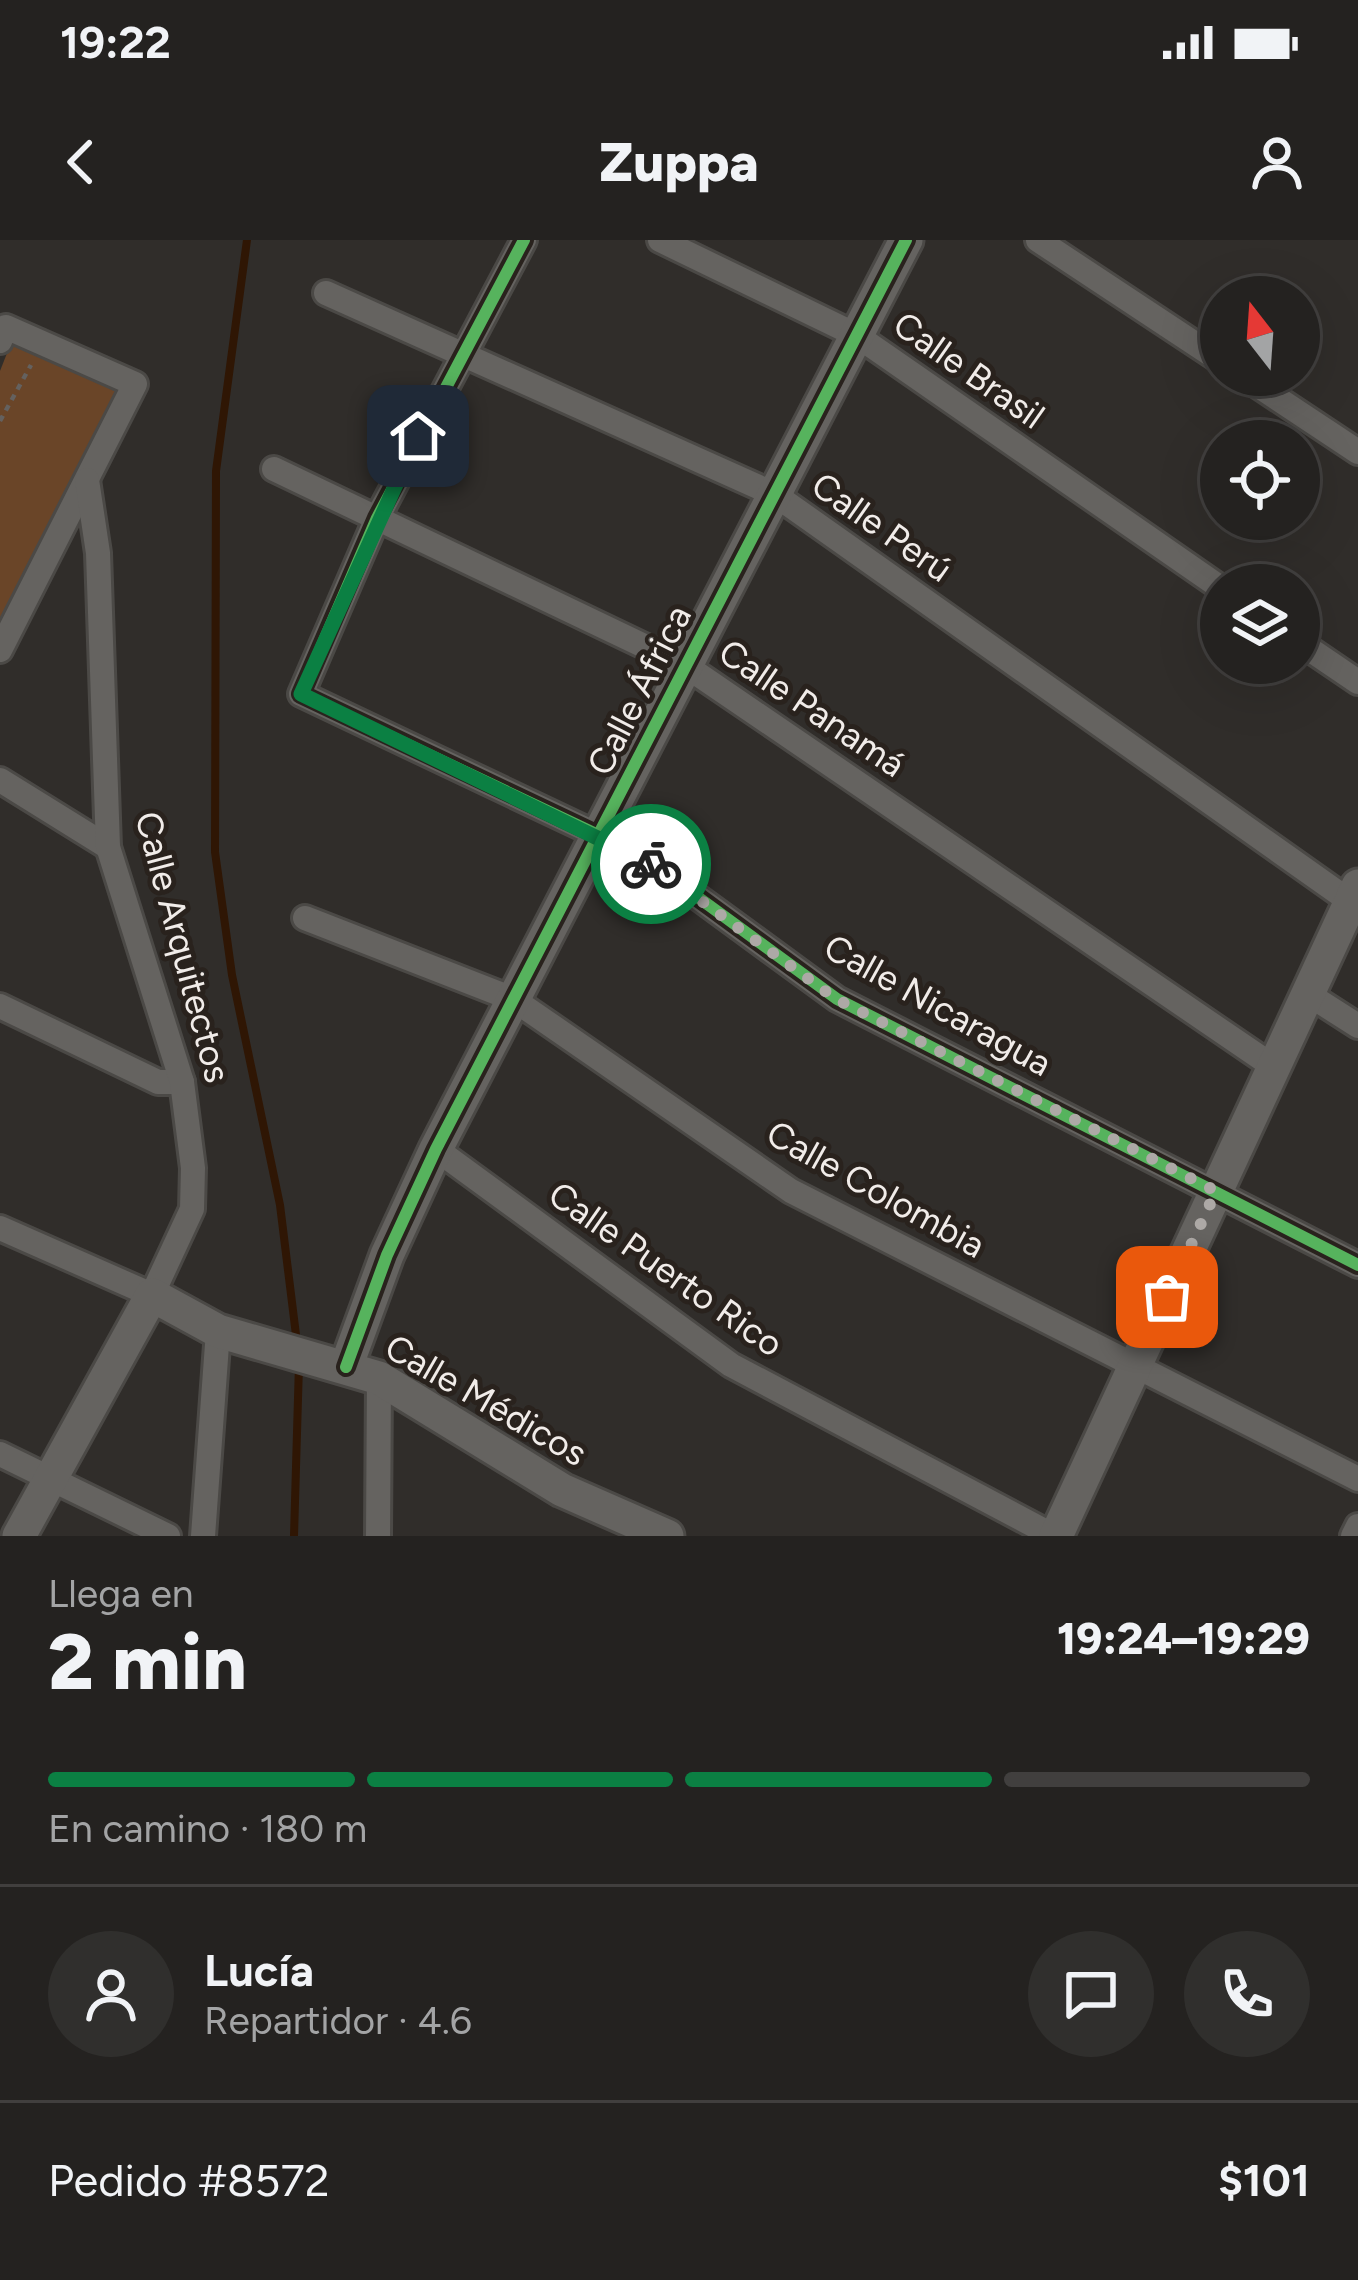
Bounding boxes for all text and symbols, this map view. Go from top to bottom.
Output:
text: 19:22 [60,15,171,69]
icon: back [48,129,114,195]
icon: person [1244,129,1310,195]
text: Zuppa [599,130,759,195]
north arrow [1200,276,1320,396]
map controls [1200,276,1320,684]
street label: Calle Brasil [885,302,1053,438]
pin [367,385,469,487]
icon: home [385,403,451,469]
button: locate [1200,420,1320,540]
street label: Calle Perú [804,463,960,591]
button: layers [1200,564,1320,684]
street label: Calle África [578,598,700,782]
street label: Calle Panamá [711,630,913,786]
courier [591,804,711,924]
street label: Calle Arquitectos [126,807,240,1087]
icon: bike [618,831,684,897]
street label: Calle Nicaragua [817,925,1059,1085]
street label: Calle Colombia [759,1111,993,1267]
street label: Calle Puerto Rico [541,1172,791,1366]
pin [1116,1246,1218,1348]
icon: bag [1134,1264,1200,1330]
street label: Calle Médicos [378,1325,594,1475]
text: Llega en [48,1570,194,1617]
text: 19:24–19:29 [1057,1611,1310,1665]
text: 2 min [48,1615,247,1709]
text: En camino · 180 m [48,1805,367,1852]
button: person [48,1931,174,2057]
button: chat [1028,1931,1154,2057]
button: phone [1184,1931,1310,2057]
text: Lucía [204,1943,314,1997]
text: Repartidor · 4.6 [204,1997,472,2044]
text: Pedido #8572 [48,2153,330,2207]
text: $101 [1218,2153,1310,2207]

